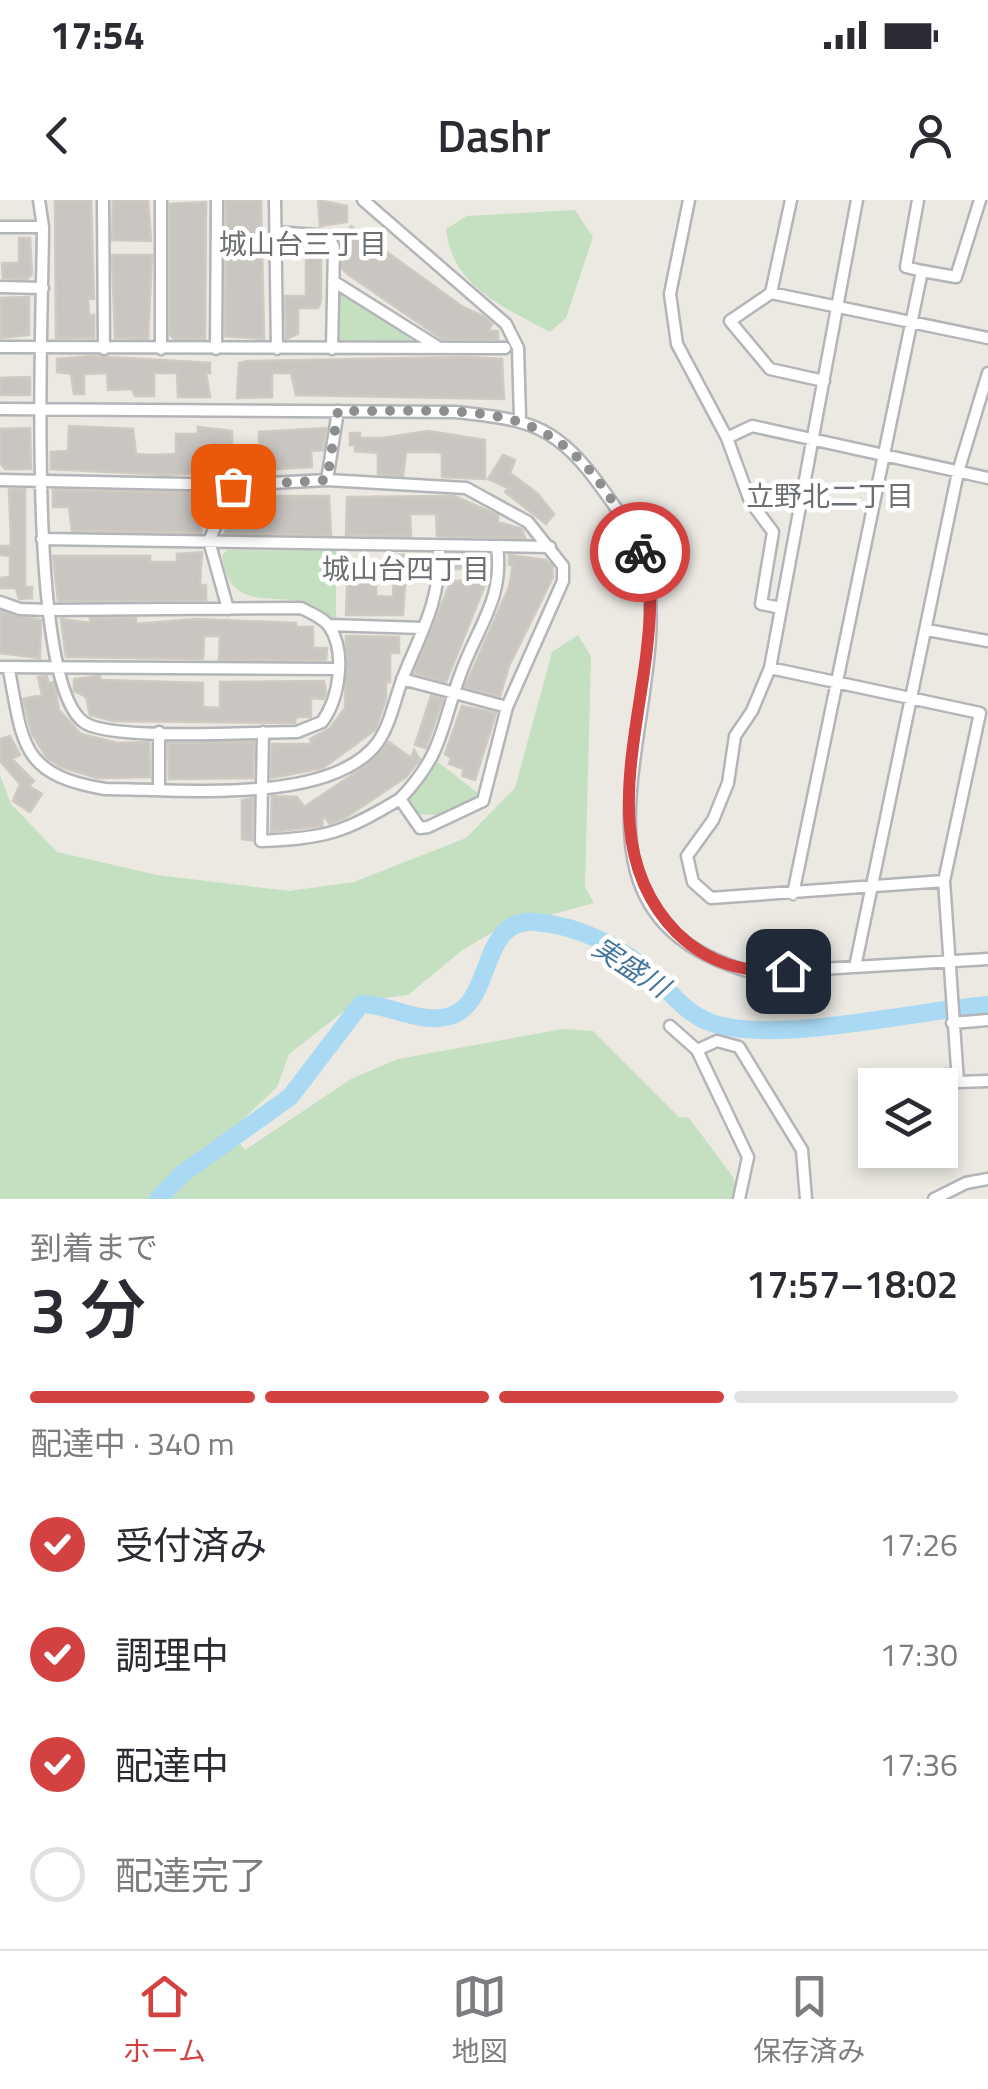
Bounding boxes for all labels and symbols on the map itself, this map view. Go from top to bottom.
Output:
district label: 城山台三丁目 [219,222,387,265]
pin [191,444,276,529]
district label: 立野北二丁目 [746,474,914,517]
courier [590,502,690,602]
district label: 城山台四丁目 [322,547,490,590]
water label: 実盛川 [584,926,681,1009]
pin [746,929,831,1014]

